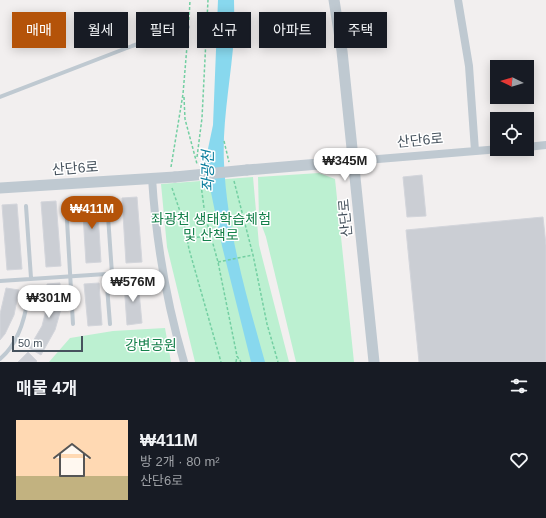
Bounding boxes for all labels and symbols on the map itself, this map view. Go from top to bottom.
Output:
north arrow [490,60,534,104]
street label: 산단6로 [396,130,444,150]
water label: 좌광천 [199,148,216,192]
pin: ₩345M [317,148,373,182]
street label: 산단6로 [51,158,99,178]
pin: ₩411M [64,196,120,230]
street label: 산단로 [335,198,355,238]
park label: 좌광천 생태학습체험 및 산책로 [151,211,271,243]
pin: ₩576M [105,269,161,303]
pin: ₩301M [21,285,77,319]
scale bar [12,334,83,353]
park label: 강변공원 [125,337,177,353]

